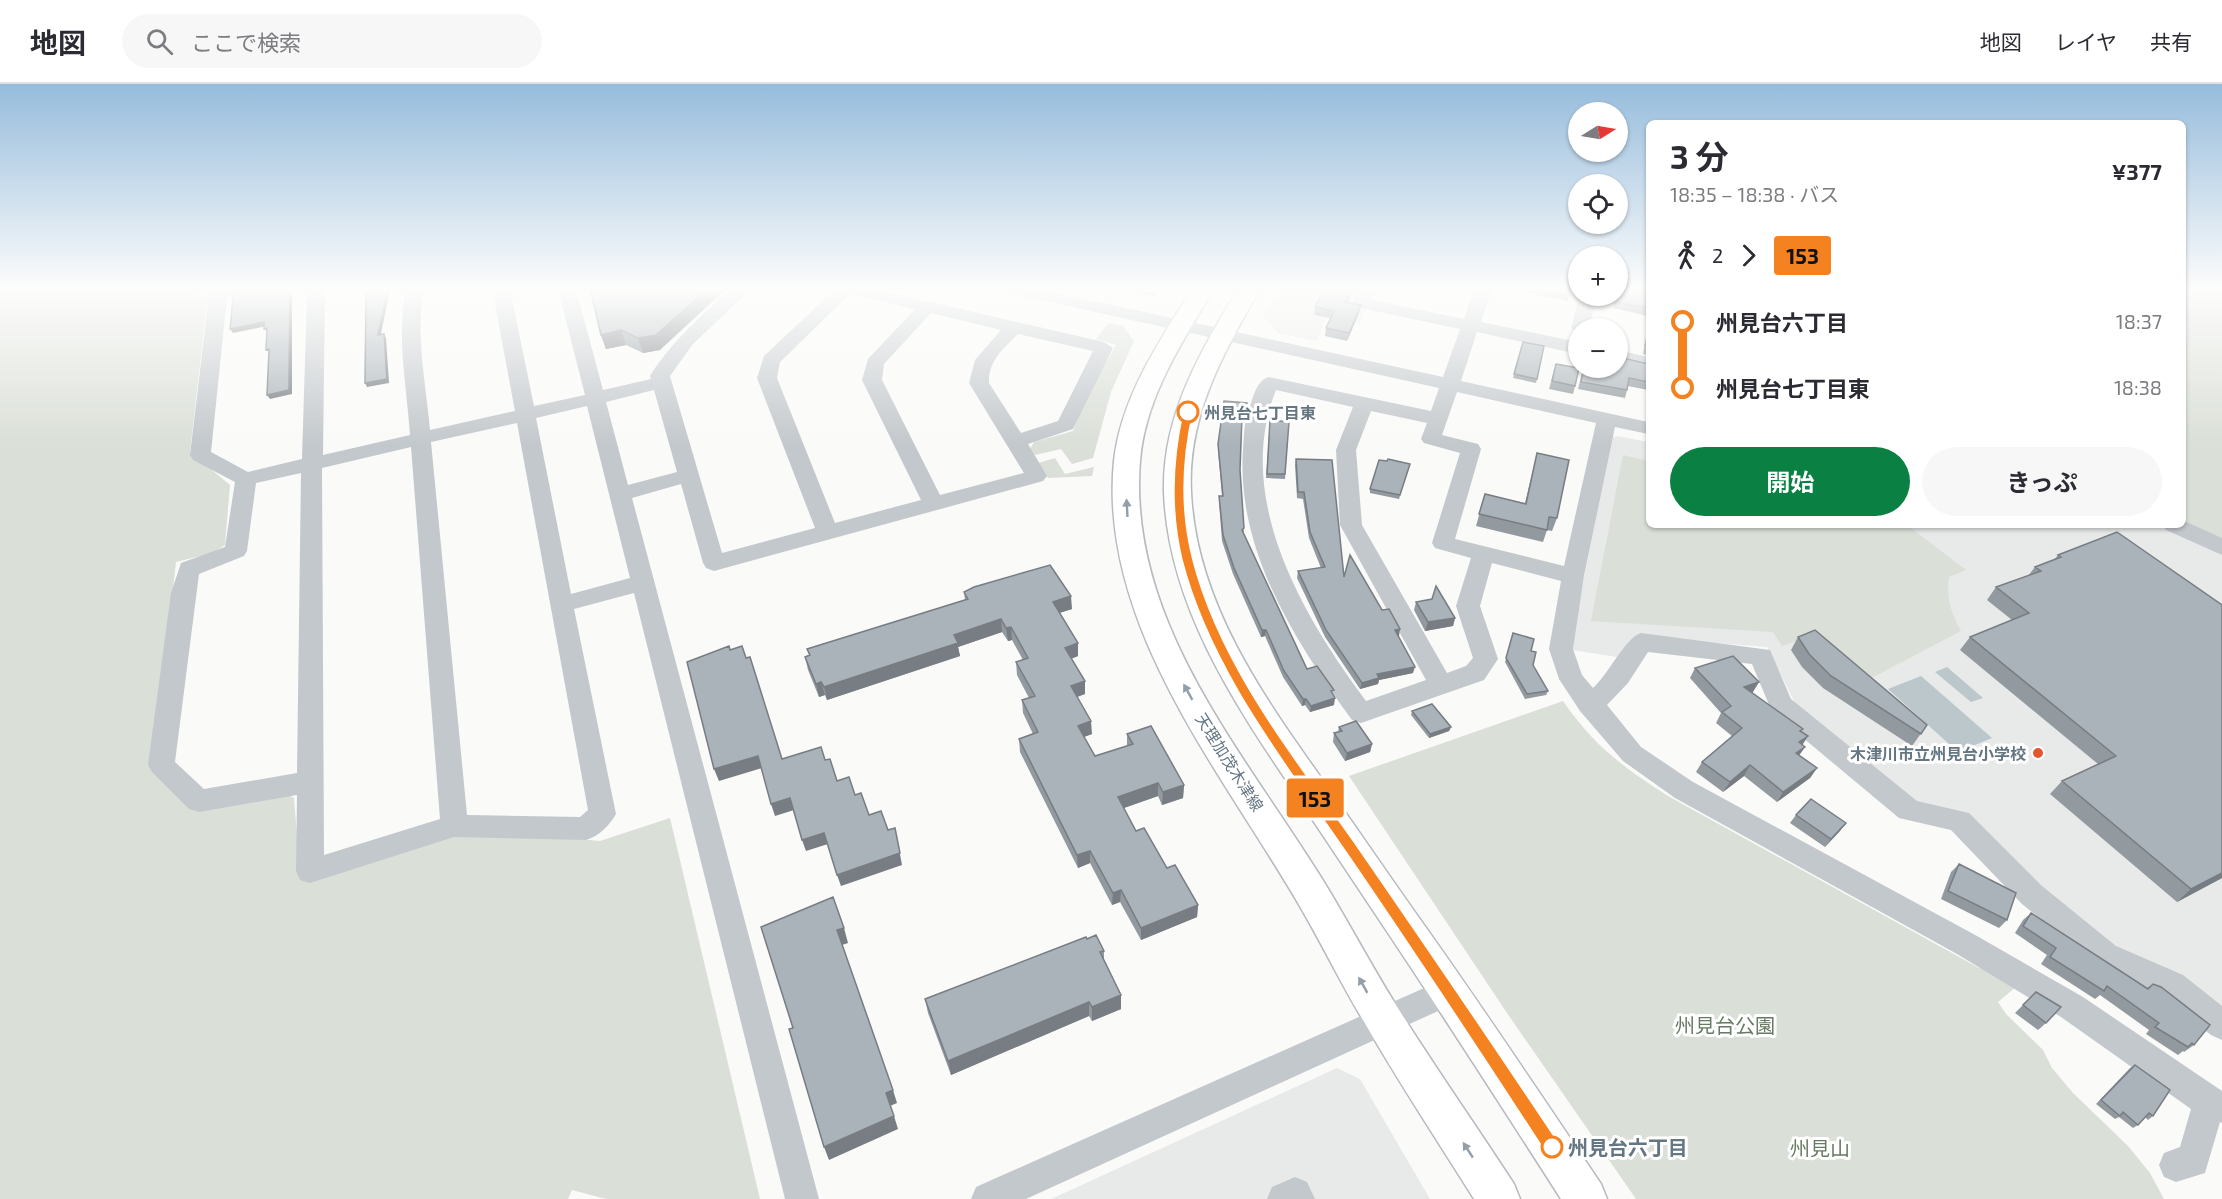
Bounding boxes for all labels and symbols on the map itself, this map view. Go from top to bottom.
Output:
north arrow [1568,102,1628,162]
marker: 州見台七丁目東 [1177,401,1199,423]
place label: 州見台七丁目東 [1204,403,1316,422]
one-way arrow [1123,499,1132,518]
one-way arrow [1182,684,1193,700]
street label: 天理加茂木津線 [1192,709,1268,815]
place label: 木津川市立州見台小学校 [1850,744,2026,763]
marker: 木津川市立州見台小学校 [2031,746,2045,760]
line badge: 153 [1280,778,1350,818]
one-way arrow [1358,977,1369,993]
park label: 州見台公園 [1675,1013,1775,1037]
place label: 州見台六丁目 [1568,1135,1688,1159]
marker: 州見台六丁目 [1541,1136,1563,1158]
park label: 州見山 [1790,1136,1850,1160]
one-way arrow [1462,1142,1473,1158]

